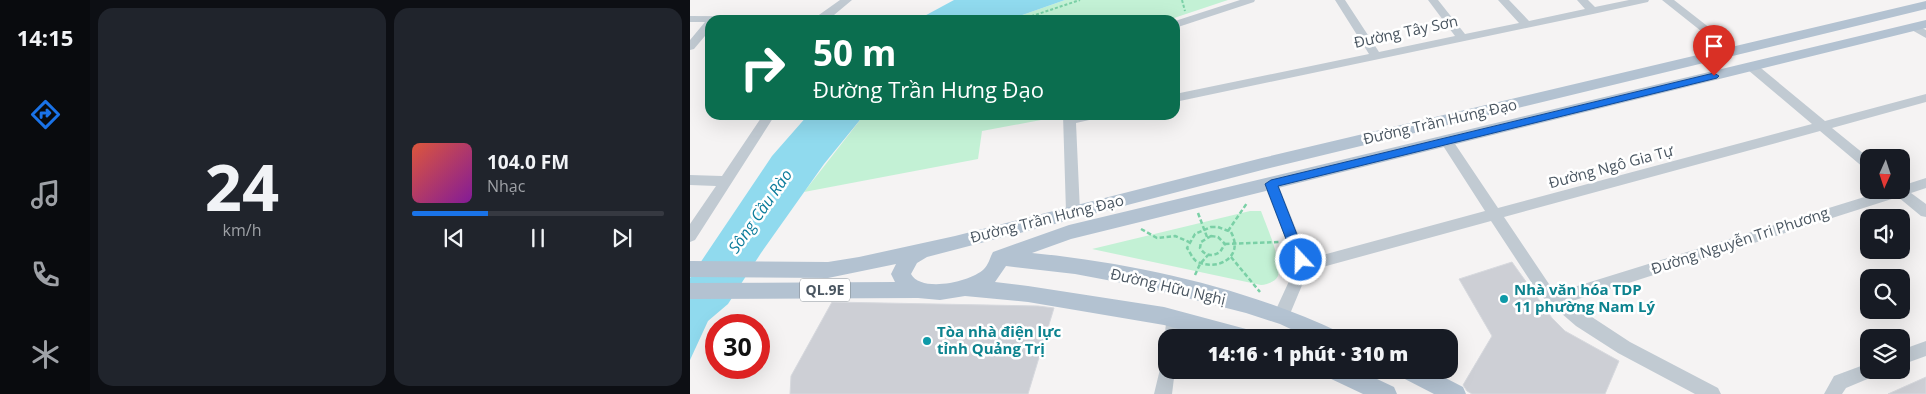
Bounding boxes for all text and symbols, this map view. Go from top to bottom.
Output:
street label: Đường Tây Sơn [1352,10,1460,52]
text: 14:15 [17,22,73,52]
pin [1693,25,1735,76]
text: 50 m [813,29,896,76]
icon: arrive [1700,32,1728,60]
icon: right [730,35,795,100]
text: Đường Trần Hưng Đạo [813,74,1044,104]
street label: Đường Trần Hưng Đạo [1361,94,1519,148]
icon: directions [28,97,63,132]
street label: Đường Ngô Gia Tự [1546,139,1677,192]
text: 24 [205,142,279,230]
text: 104.0 FM [487,149,569,175]
north arrow [1860,149,1910,199]
map controls [1860,149,1910,379]
water label: Sông Cầu Rào [723,165,797,257]
text: Nhạc [487,175,525,197]
icon: music [28,177,63,212]
street label: Đường Trần Hưng Đạo [968,189,1126,247]
street label: Đường Nguyễn Tri Phương [1648,202,1831,278]
button: sound [1860,209,1910,259]
text: km/h [223,219,261,241]
icon: previous [440,224,468,252]
icon: pause [524,224,552,252]
icon: next [608,224,636,252]
position arrow [1274,233,1326,285]
icon: phone [28,257,63,292]
street label: Đường Hữu Nghị [1109,263,1228,309]
button: search [1860,269,1910,319]
road number: QL.9E [800,278,850,302]
place label: Nhà văn hóa TDP 11 phường Nam Lý [1514,279,1656,316]
marker: Nhà văn hóa TDP 11 phường Nam Lý [1498,293,1510,305]
speed limit sign: 30 [705,314,770,379]
place label: Tòa nhà điện lực tỉnh Quảng Trị [937,321,1062,358]
button: layers [1860,329,1910,379]
marker: Tòa nhà điện lực tỉnh Quảng Trị [921,335,933,347]
icon: climate [28,337,63,372]
text: 14:16 · 1 phút · 310 m [1208,341,1408,367]

